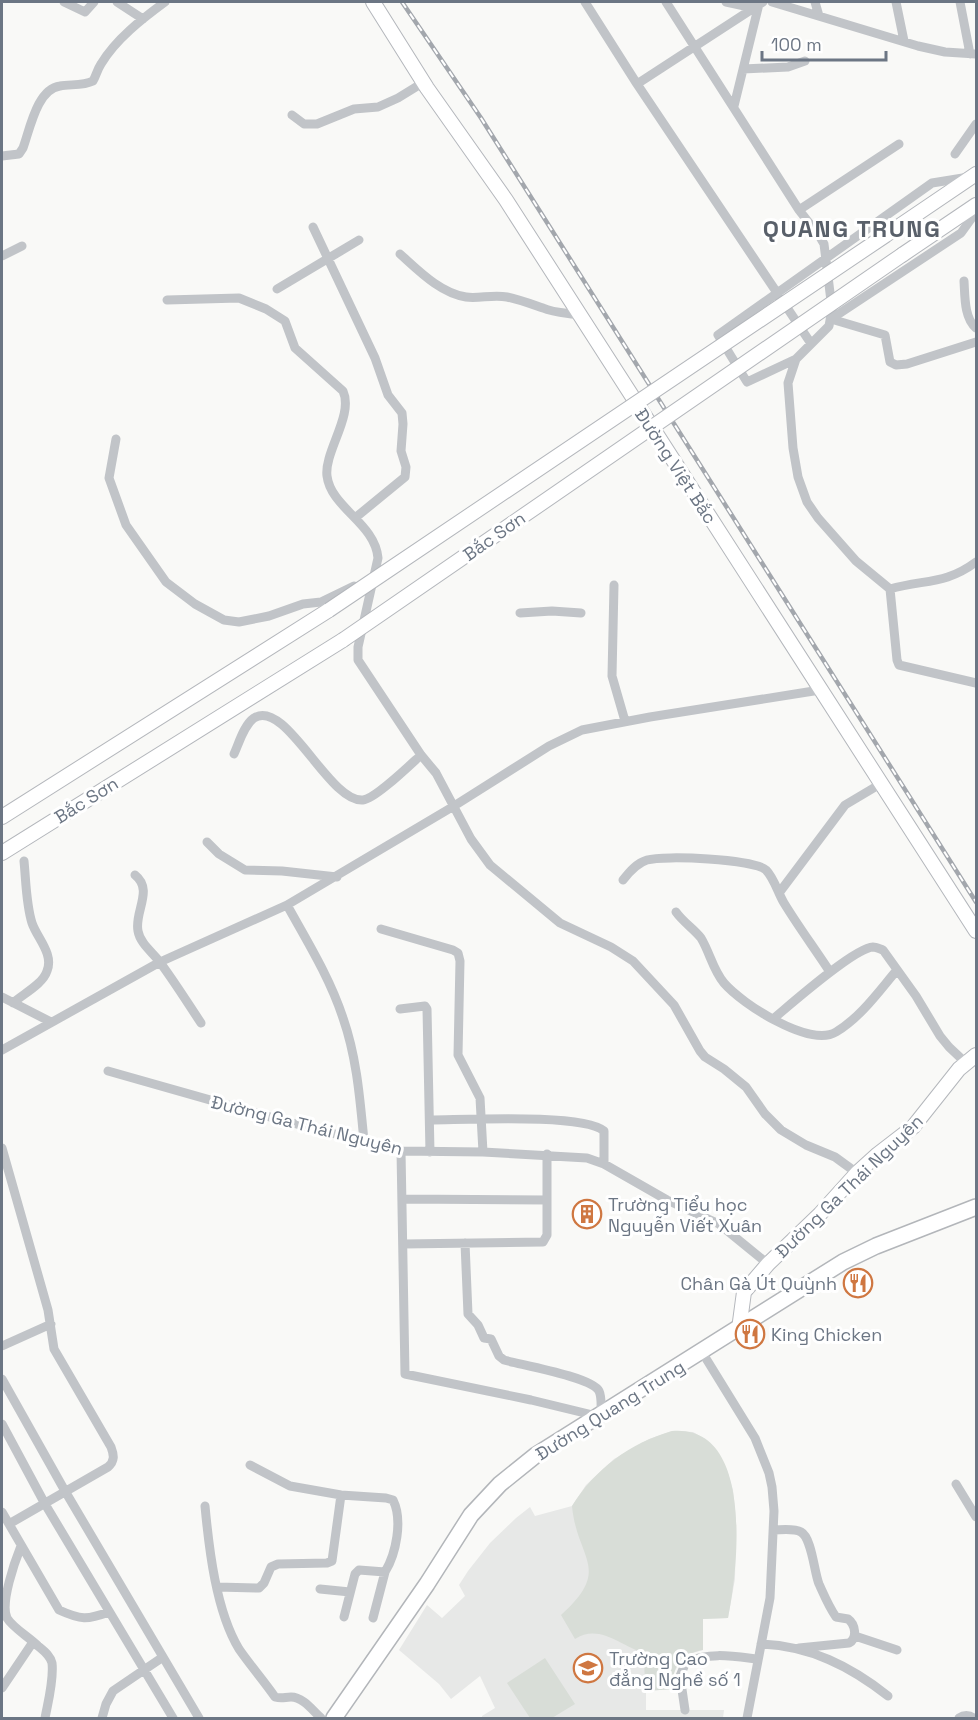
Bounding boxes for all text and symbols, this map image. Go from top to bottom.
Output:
scale bar [762,24,886,62]
text: 100 m [771,33,822,56]
district label: QUANG TRUNG [763,213,941,244]
street label: Đường Việt Bắc [630,404,722,528]
street label: Bắc Sơn [458,506,530,566]
street label: Bắc Sơn [50,771,122,829]
street label: Đường Ga Thái Nguyên [209,1090,405,1160]
street label: Đường Ga Thái Nguyên [770,1109,928,1263]
place label: Trường Tiểu học Nguyễn Viết Xuân [608,1193,762,1237]
building icon: Trường Tiểu học Nguyễn Viết Xuân [571,1198,603,1230]
restaurant icon: Chân Gà Út Quỳnh [842,1267,874,1299]
place label: Chân Gà Út Quỳnh [681,1272,837,1295]
restaurant icon: King Chicken [734,1318,766,1350]
place label: King Chicken [771,1323,882,1346]
street label: Đường Quang Trung [531,1355,689,1465]
place label: Trường Cao đẳng Nghề số 1 [609,1647,741,1691]
school or university icon: Trường Cao đẳng Nghề số 1 [572,1652,604,1684]

